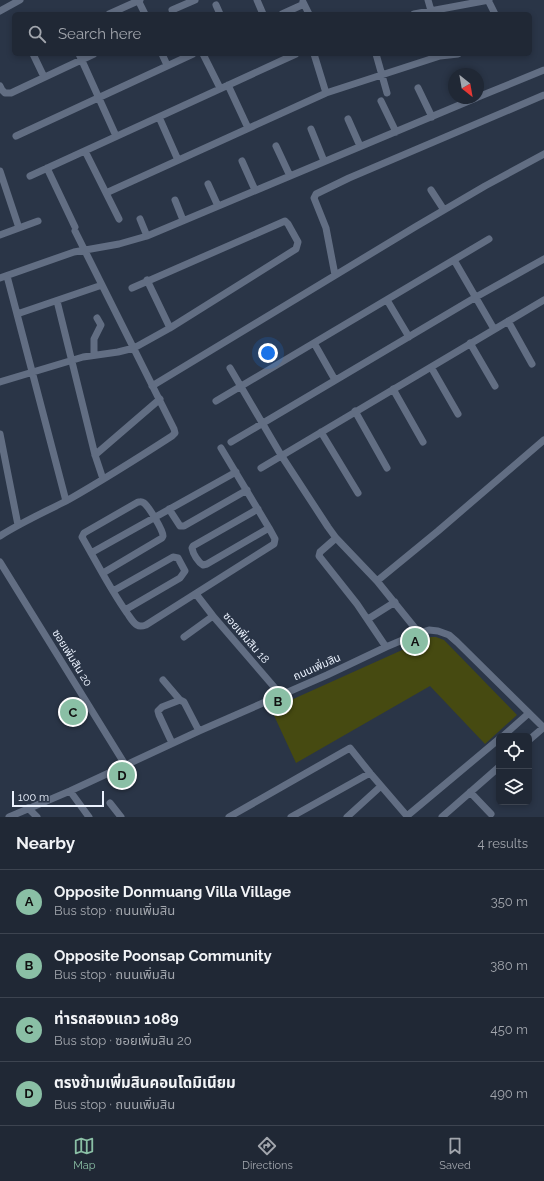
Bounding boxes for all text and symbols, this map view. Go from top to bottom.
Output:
search box [12,12,532,56]
icon: search [26,23,48,45]
text: Search here [58,25,141,43]
north arrow [448,68,484,104]
your location [258,343,278,363]
street label: ซอยเพิ่มสิน 18 [220,609,273,666]
street label: ซอยเพิ่มสิน 20 [49,626,96,689]
pin: A [402,626,428,656]
street label: ถนนเพิ่มสิน [291,650,343,683]
pin: B [265,686,291,716]
pin: C [60,697,86,727]
map controls [496,733,532,805]
button: locate [496,733,532,769]
pin: D [109,760,135,790]
button: layers [496,769,532,805]
scale bar [12,789,104,808]
text: 100 m [18,791,49,804]
text: Nearby [16,833,75,853]
text: 4 results [477,836,528,851]
text: Opposite Donmuang Villa Village [54,883,291,901]
text: A [25,894,33,909]
text: 350 m [491,894,528,909]
text: Bus stop · ถนนเพิ่มสิน [54,903,175,918]
text: Opposite Poonsap Community [54,947,272,965]
text: B [25,958,33,973]
text: 380 m [490,958,528,973]
text: Bus stop · ถนนเพิ่มสิน [54,967,175,982]
text: ท่ารถสองแถว 1089 [54,1010,179,1028]
text: C [25,1022,33,1037]
text: 450 m [491,1022,528,1037]
text: Bus stop · ซอยเพิ่มสิน 20 [54,1033,192,1048]
text: ตรงข้ามเพิ่มสินคอนโดมิเนียม [54,1074,236,1092]
text: D [24,1086,34,1101]
text: 490 m [490,1086,528,1101]
text: Bus stop · ถนนเพิ่มสิน [54,1097,175,1112]
tab: Map [73,1135,96,1172]
tab: Directions [242,1135,293,1172]
tab: Saved [439,1135,471,1172]

